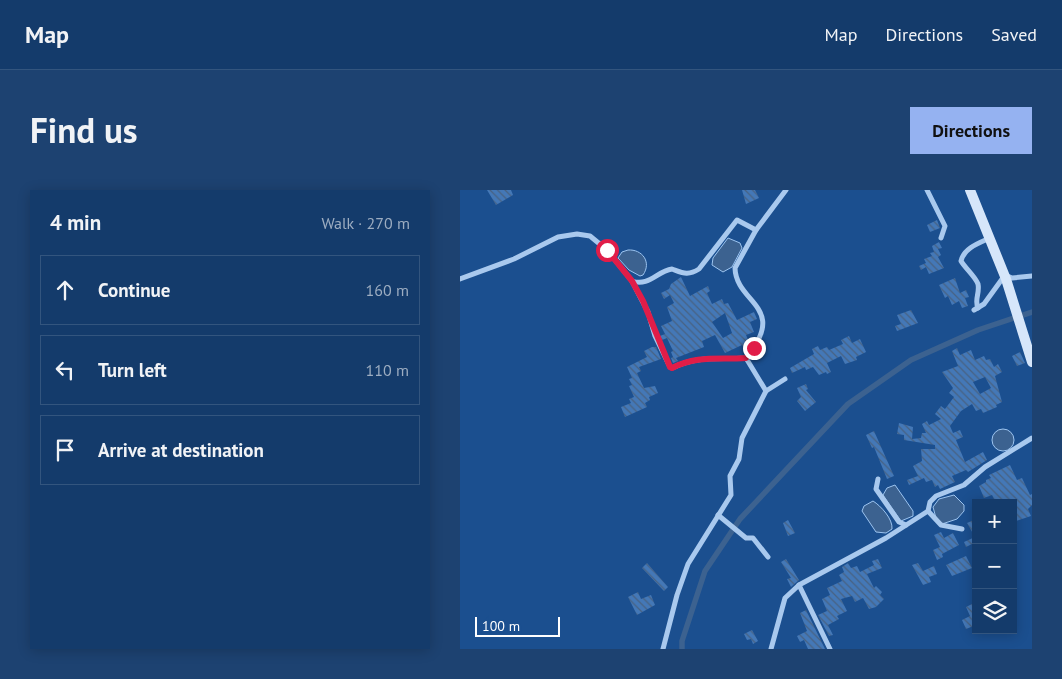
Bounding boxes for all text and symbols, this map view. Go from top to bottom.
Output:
text: Map [25,19,69,50]
text: Map [825,23,857,46]
text: Directions [885,23,963,46]
text: Saved [991,23,1037,46]
text: Find us [30,107,138,153]
button: Directions [910,107,1032,154]
text: 4 min [50,209,101,236]
text: Walk · 270 m [321,213,410,233]
route start [596,239,619,262]
icon: ahead [51,276,79,304]
text: Continue [98,278,170,302]
text: 160 m [366,280,409,300]
route end [743,337,766,360]
icon: left [51,356,79,384]
text: Turn left [98,358,167,382]
text: 110 m [366,360,409,380]
icon: arrive [51,436,79,464]
text: Arrive at destination [98,438,264,462]
map controls [972,499,1017,634]
button: + [972,499,1017,544]
button: − [972,544,1017,589]
button: layers [972,589,1017,634]
scale bar [475,614,560,637]
text: 100 m [482,617,520,635]

